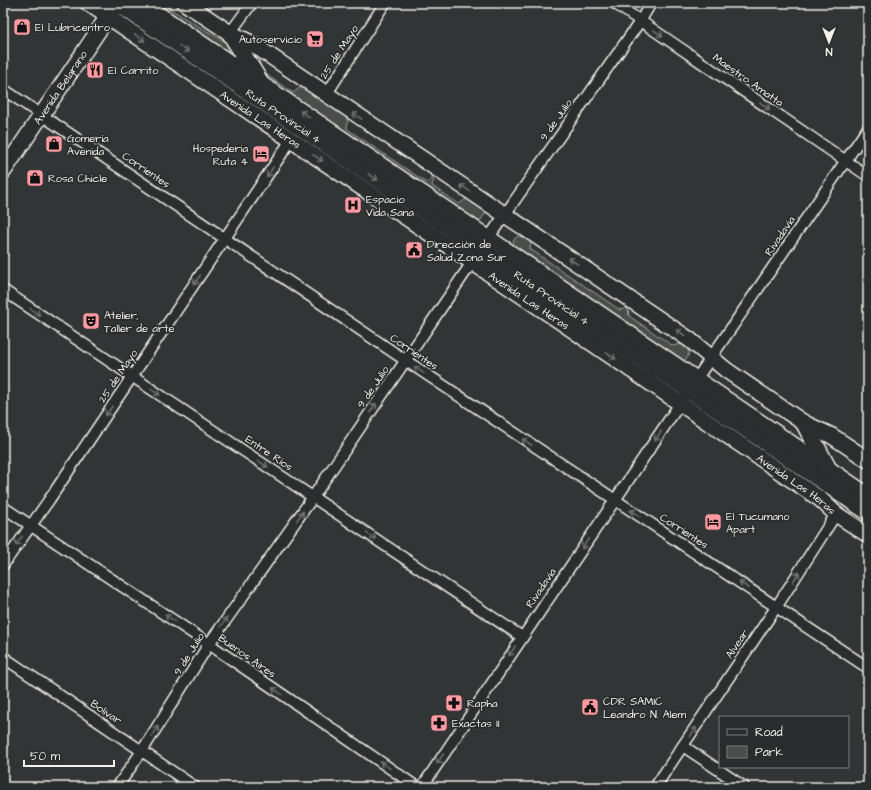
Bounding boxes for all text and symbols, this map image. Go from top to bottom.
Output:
shop icon: El Lubricentro [12,17,32,37]
place label: El Lubricentro [35,20,111,35]
street label: 25 de Mayo [316,21,363,82]
north arrow [809,22,849,62]
supermarket icon: Autoservicio [305,29,325,49]
one-way arrow [653,29,664,37]
place label: Autoservicio [239,32,303,47]
one-way arrow [135,34,146,43]
text: N [825,44,832,59]
one-way arrow [178,45,189,53]
street label: Avenida Belgrano [30,47,91,127]
street label: Maestro Amatta [710,50,787,110]
restaurant icon: El Carrito [85,60,105,80]
place label: El Carrito [108,63,159,78]
street label: Ruta Provincial 4 [243,85,324,147]
street label: Avenida Las Heras [217,87,304,152]
street label: 9 de Julio [536,96,576,144]
one-way arrow [760,102,771,110]
one-way arrow [300,110,311,118]
one-way arrow [352,112,363,120]
place label: Gomería Avenida [67,131,109,159]
shop icon: Gomería Avenida [44,134,64,154]
place label: Hospederia Ruta 4 [193,141,249,169]
hotel icon: Hospederia Ruta 4 [251,144,271,164]
street label: Corrientes [119,148,173,192]
one-way arrow [312,154,323,162]
one-way arrow [266,167,274,178]
shop icon: Rosa Chicle [25,168,45,188]
place label: Rosa Chicle [48,171,107,186]
one-way arrow [367,173,378,181]
one-way arrow [460,184,471,192]
place label: Espacio Vida Sana [366,192,414,220]
hospital icon: Espacio Vida Sana [343,195,363,215]
street label: Rivadavia [761,213,799,259]
place label: Dirección de Salud Zona Sur [427,237,506,265]
public building icon: Dirección de Salud Zona Sur [404,240,424,260]
one-way arrow [567,257,578,265]
street label: Ruta Provincial 4 [511,267,593,329]
street label: Avenida Las Heras [486,268,573,333]
one-way arrow [193,274,201,285]
one-way arrow [30,308,41,316]
place label: Atelier, Taller de arte [104,308,174,336]
theatre icon: Atelier, Taller de arte [81,311,101,331]
one-way arrow [675,329,686,337]
street label: Corrientes [387,330,441,374]
street label: 25 de Mayo [95,346,143,406]
one-way arrow [605,352,616,360]
street label: 9 de Julio [353,362,393,411]
one-way arrow [414,366,425,374]
one-way arrow [149,388,160,396]
one-way arrow [369,403,377,414]
one-way arrow [104,405,112,417]
one-way arrow [654,430,662,441]
street label: Entre Ríos [242,432,296,475]
one-way arrow [521,437,533,445]
street label: Avenida Las Heras [753,450,839,518]
one-way arrow [257,460,268,468]
one-way arrow [630,509,641,518]
place label: El Tucumano Apart [726,509,790,537]
street label: Corrientes [657,510,712,553]
one-way arrow [296,511,304,522]
hotel icon: El Tucumano Apart [703,512,723,532]
one-way arrow [365,532,376,540]
one-way arrow [15,536,23,547]
one-way arrow [581,538,589,549]
street label: Rivadavia [522,565,560,611]
one-way arrow [792,571,800,583]
one-way arrow [739,581,750,589]
one-way arrow [165,614,176,622]
one-way arrow [220,616,229,627]
street label: Alvear [722,626,752,662]
street label: 9 de Julio [170,629,208,678]
street label: Buenos Aires [215,631,279,682]
one-way arrow [508,645,516,657]
one-way arrow [272,687,283,695]
pharmacy icon: Rapha [444,693,464,713]
place label: CDR SAMIC Leandro N. Alem [603,694,687,722]
street label: Bolivar [87,696,125,728]
place label: Rapha [467,696,498,711]
public building icon: CDR SAMIC Leandro N. Alem [580,697,600,717]
pharmacy icon: Exactas II [429,713,449,733]
place label: Exactas II [452,716,500,731]
legend [719,716,849,768]
text: Road [755,724,783,741]
one-way arrow [151,725,159,737]
one-way arrow [689,726,697,737]
scale bar [24,742,114,768]
text: Park [755,744,783,761]
text: 50 m [30,748,61,765]
one-way arrow [436,754,444,765]
one-way arrow [379,761,390,769]

